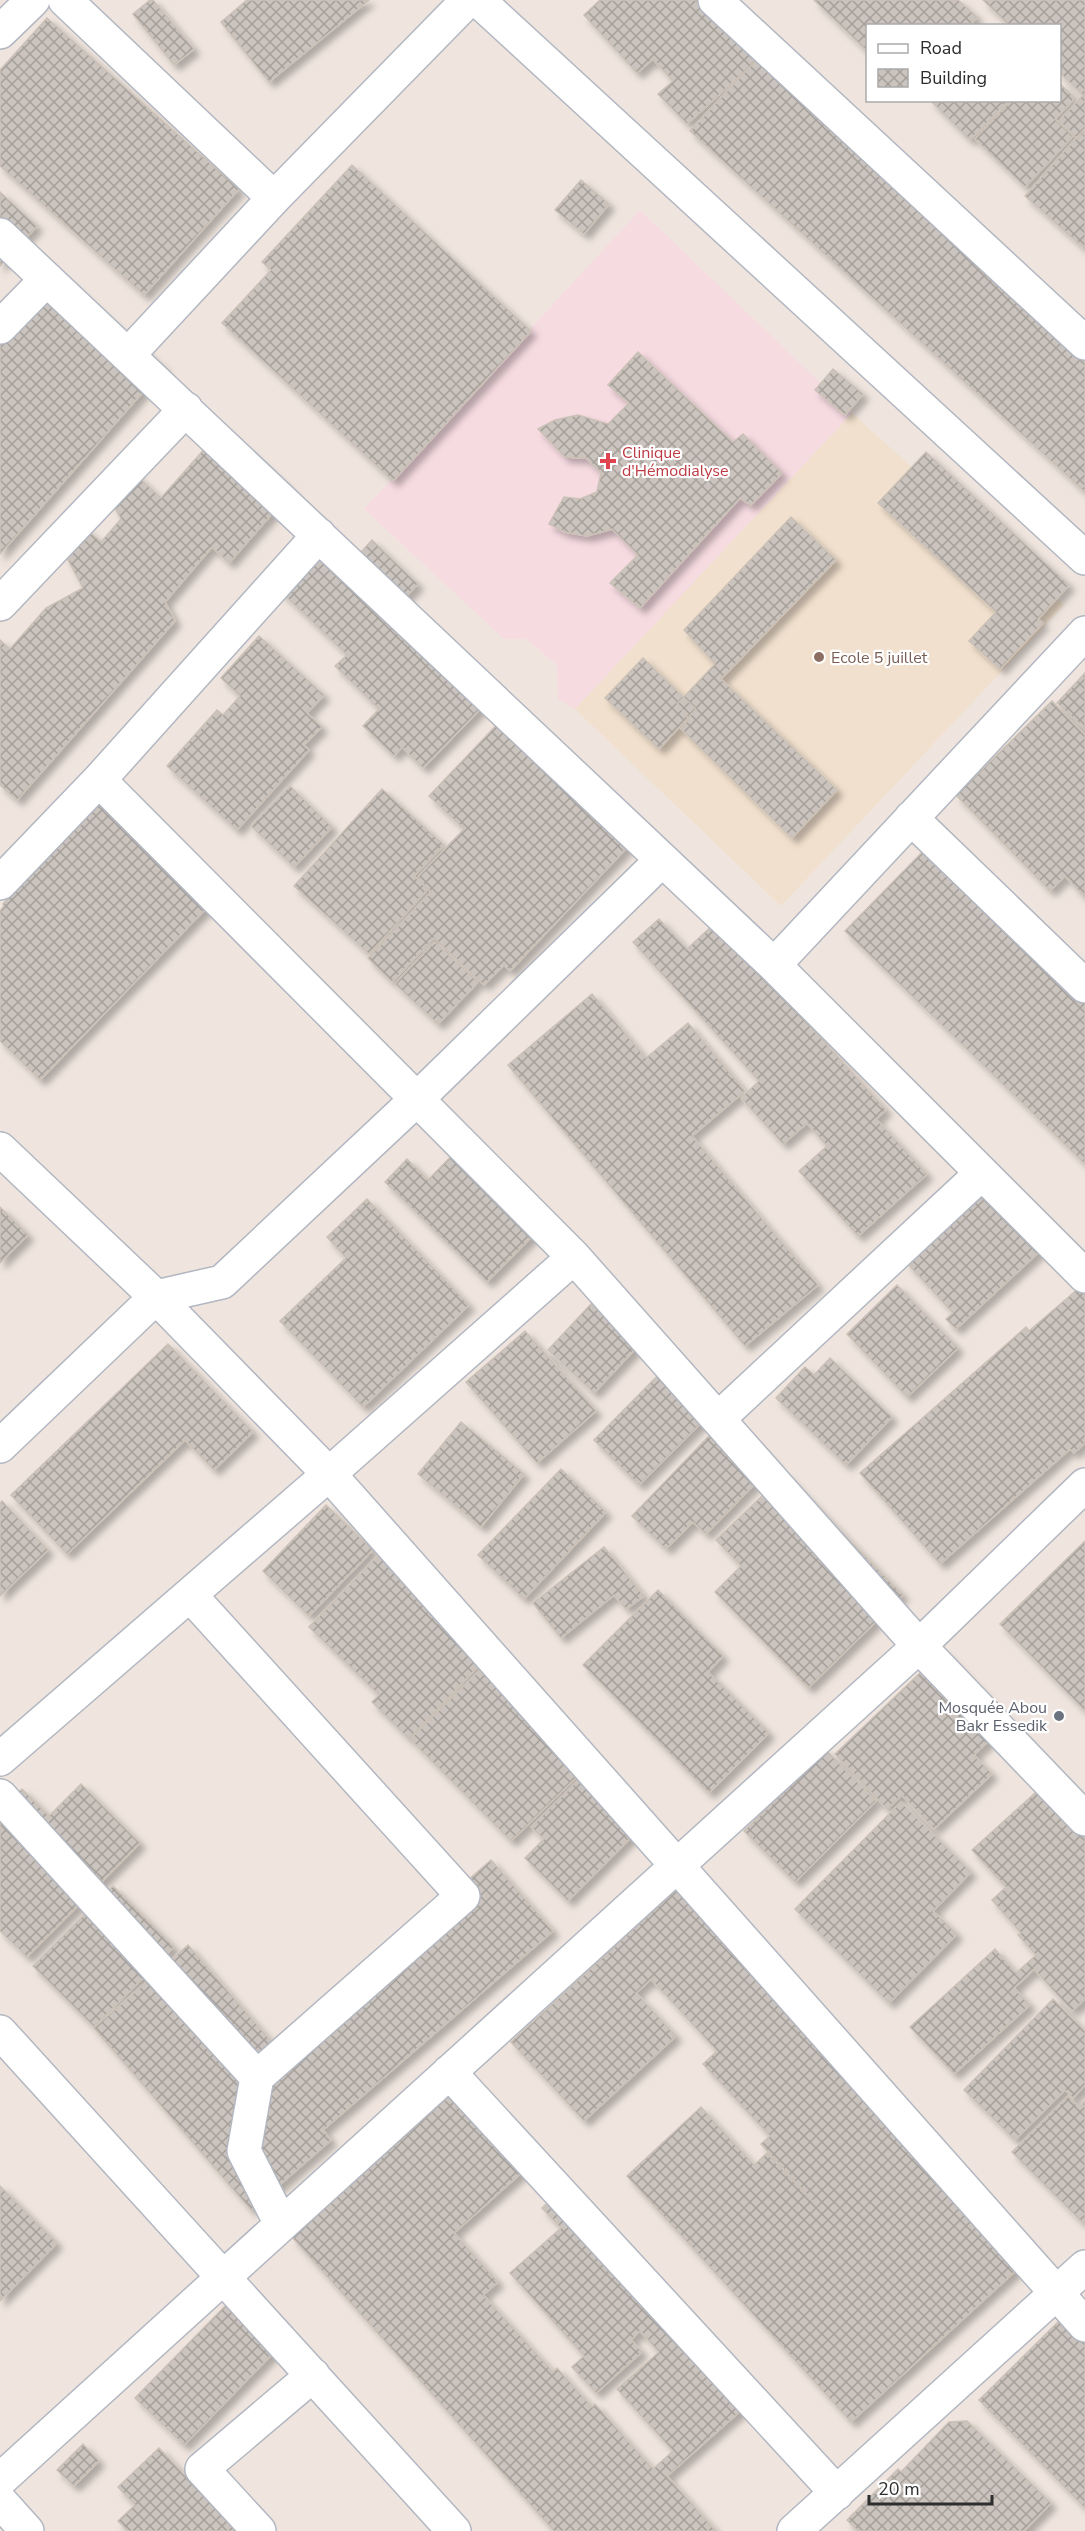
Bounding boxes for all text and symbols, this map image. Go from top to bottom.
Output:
legend [866,24,1061,102]
text: Road [920,36,962,60]
text: Building [920,66,987,90]
place label: Clinique d'Hémodialyse [622,442,729,482]
marker: Clinique d'Hémodialyse [599,452,617,470]
place label: Ecole 5 juillet [831,647,928,669]
marker: Ecole 5 juillet [812,650,826,664]
place label: Mosquée Abou Bakr Essedik [938,1697,1048,1737]
marker: Mosquée Abou Bakr Essedik [1052,1709,1066,1723]
scale bar [869,2468,992,2506]
text: 20 m [878,2477,920,2501]

